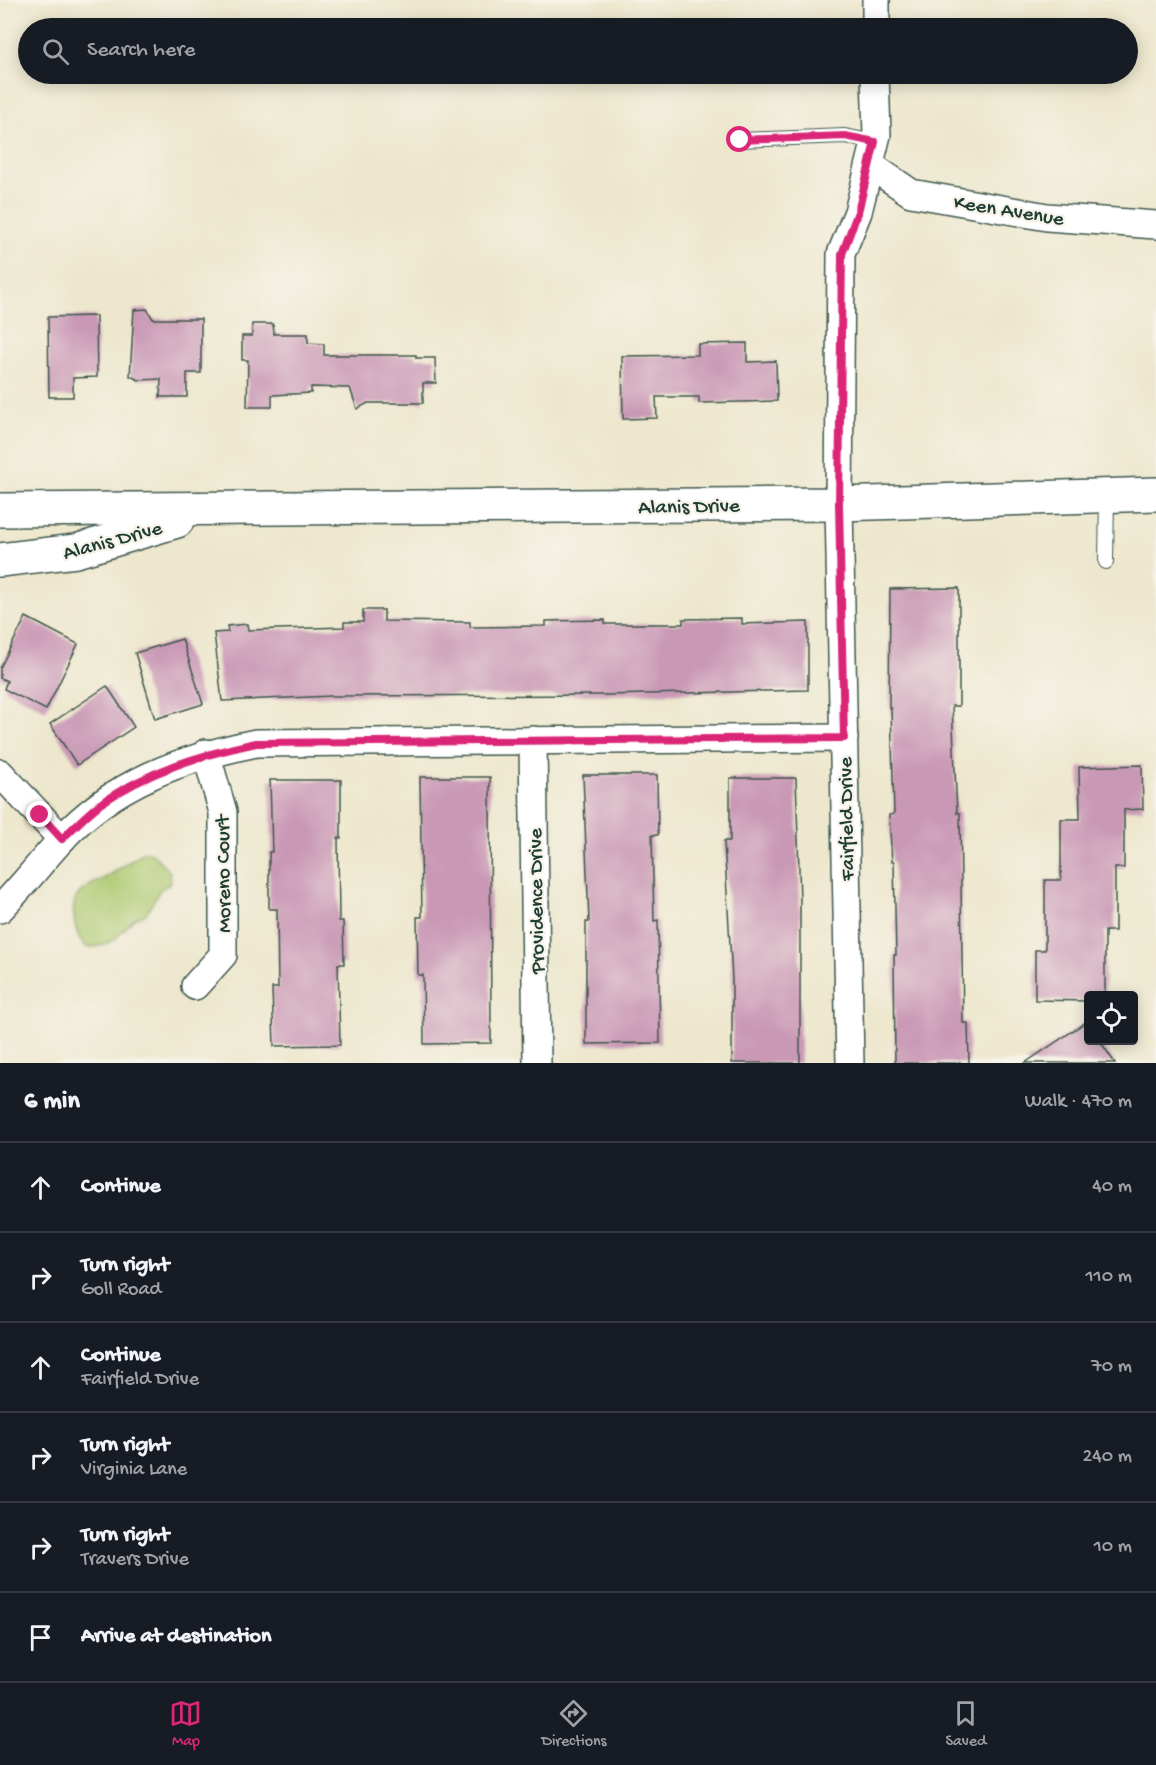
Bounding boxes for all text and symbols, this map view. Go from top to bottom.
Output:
search box [18,18,1138,84]
icon: search [39,35,72,68]
text: Search here [87,38,195,64]
route start [726,126,752,152]
street label: Keen Avenue [952,191,1067,234]
street label: Alanis Drive [638,495,741,522]
street label: Alanis Drive [61,517,166,568]
street label: Fairfield Drive [835,756,862,882]
route end [26,801,52,827]
street label: Moreno Court [212,812,239,933]
street label: Providence Drive [525,827,552,975]
map controls [1084,991,1138,1045]
button: locate [1084,991,1138,1045]
text: 6 min [24,1087,80,1118]
text: Walk · 470 m [1025,1091,1132,1114]
icon: ahead [24,1171,57,1204]
text: Continue [81,1174,161,1200]
text: 40 m [1092,1176,1132,1199]
text: Turn right [81,1253,169,1279]
icon: right [24,1261,57,1294]
text: 110 m [1086,1266,1132,1289]
text: Goll Road [81,1279,161,1302]
text: Continue [81,1343,161,1369]
icon: ahead [24,1351,57,1384]
text: 70 m [1091,1356,1132,1379]
text: Fairfield Drive [81,1369,199,1392]
text: Turn right [81,1433,169,1459]
icon: right [24,1441,57,1474]
text: 240 m [1082,1446,1132,1469]
text: Virginia Lane [81,1459,187,1482]
text: Turn right [81,1523,169,1549]
icon: right [24,1531,57,1564]
text: 10 m [1094,1536,1132,1559]
text: Travers Drive [81,1549,189,1572]
icon: arrive [24,1621,57,1654]
text: Arrive at destination [81,1624,271,1650]
tab: Map [169,1697,202,1752]
tab: Directions [541,1697,607,1752]
tab: Saved [945,1697,986,1752]

